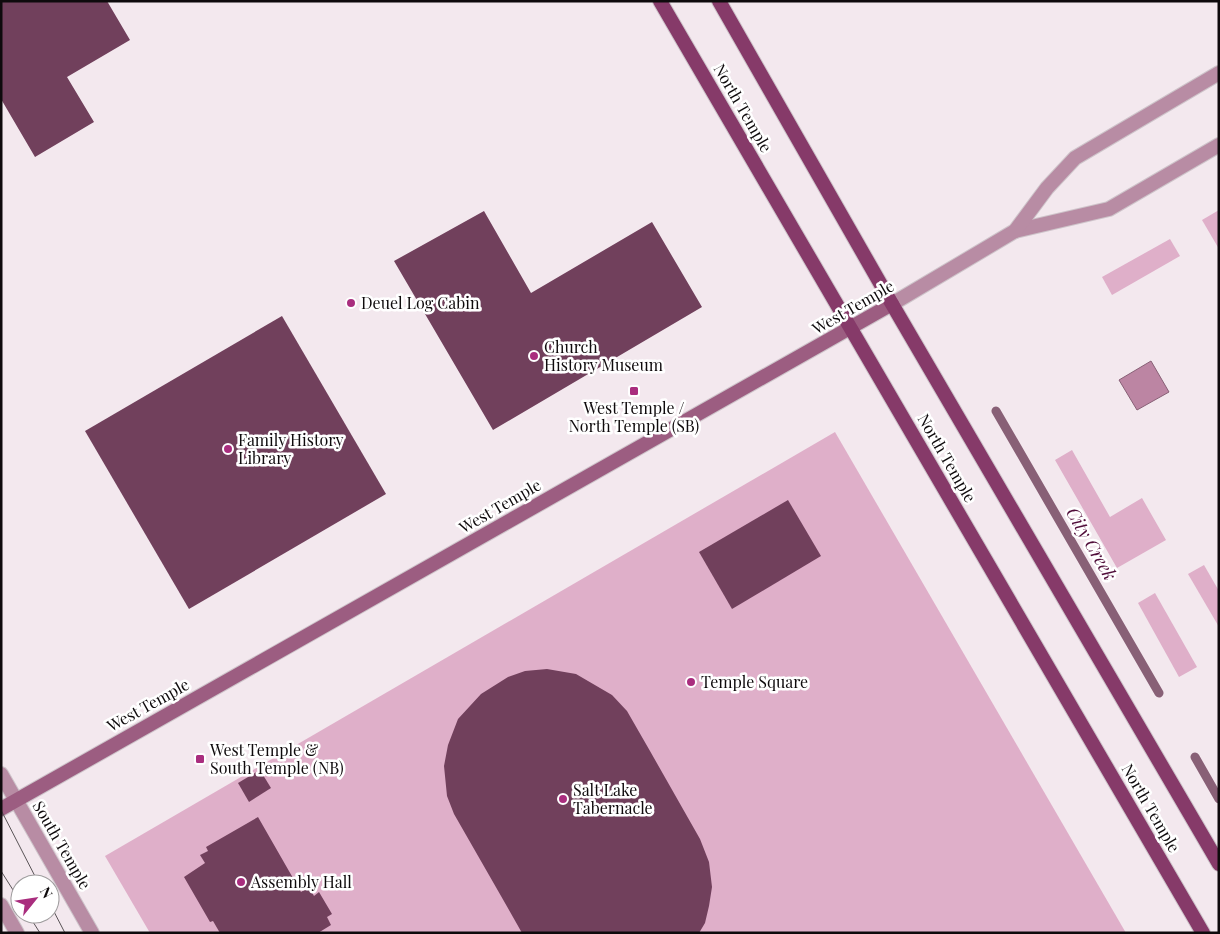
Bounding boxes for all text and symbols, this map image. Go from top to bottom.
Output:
street label: North Temple [710,60,777,156]
street label: West Temple [807,275,897,339]
place label: Deuel Log Cabin [361,292,480,313]
marker: Deuel Log Cabin [345,297,357,309]
place label: Church History Museum [544,336,663,375]
marker: Church History Museum [528,350,540,362]
marker: West Temple / North Temple (SB) [628,385,640,397]
place label: West Temple / North Temple (SB) [569,397,699,436]
street label: North Temple [914,410,981,506]
place label: Family History Library [238,429,344,468]
marker: Family History Library [222,443,234,455]
street label: West Temple [454,474,544,538]
water label: City Creek [1061,502,1122,585]
place label: Temple Square [701,671,808,692]
street label: West Temple [102,673,193,736]
marker: Temple Square [685,676,697,688]
place label: West Temple & South Temple (NB) [209,739,344,778]
marker: West Temple & South Temple (NB) [194,753,206,765]
street label: North Temple [1118,760,1185,856]
place label: Salt Lake Tabernacle [573,779,653,818]
marker: Salt Lake Tabernacle [557,793,569,805]
street label: South Temple [29,797,96,893]
place label: Assembly Hall [250,871,352,892]
north arrow [10,874,60,924]
marker: Assembly Hall [235,876,247,888]
text: N [36,883,57,901]

